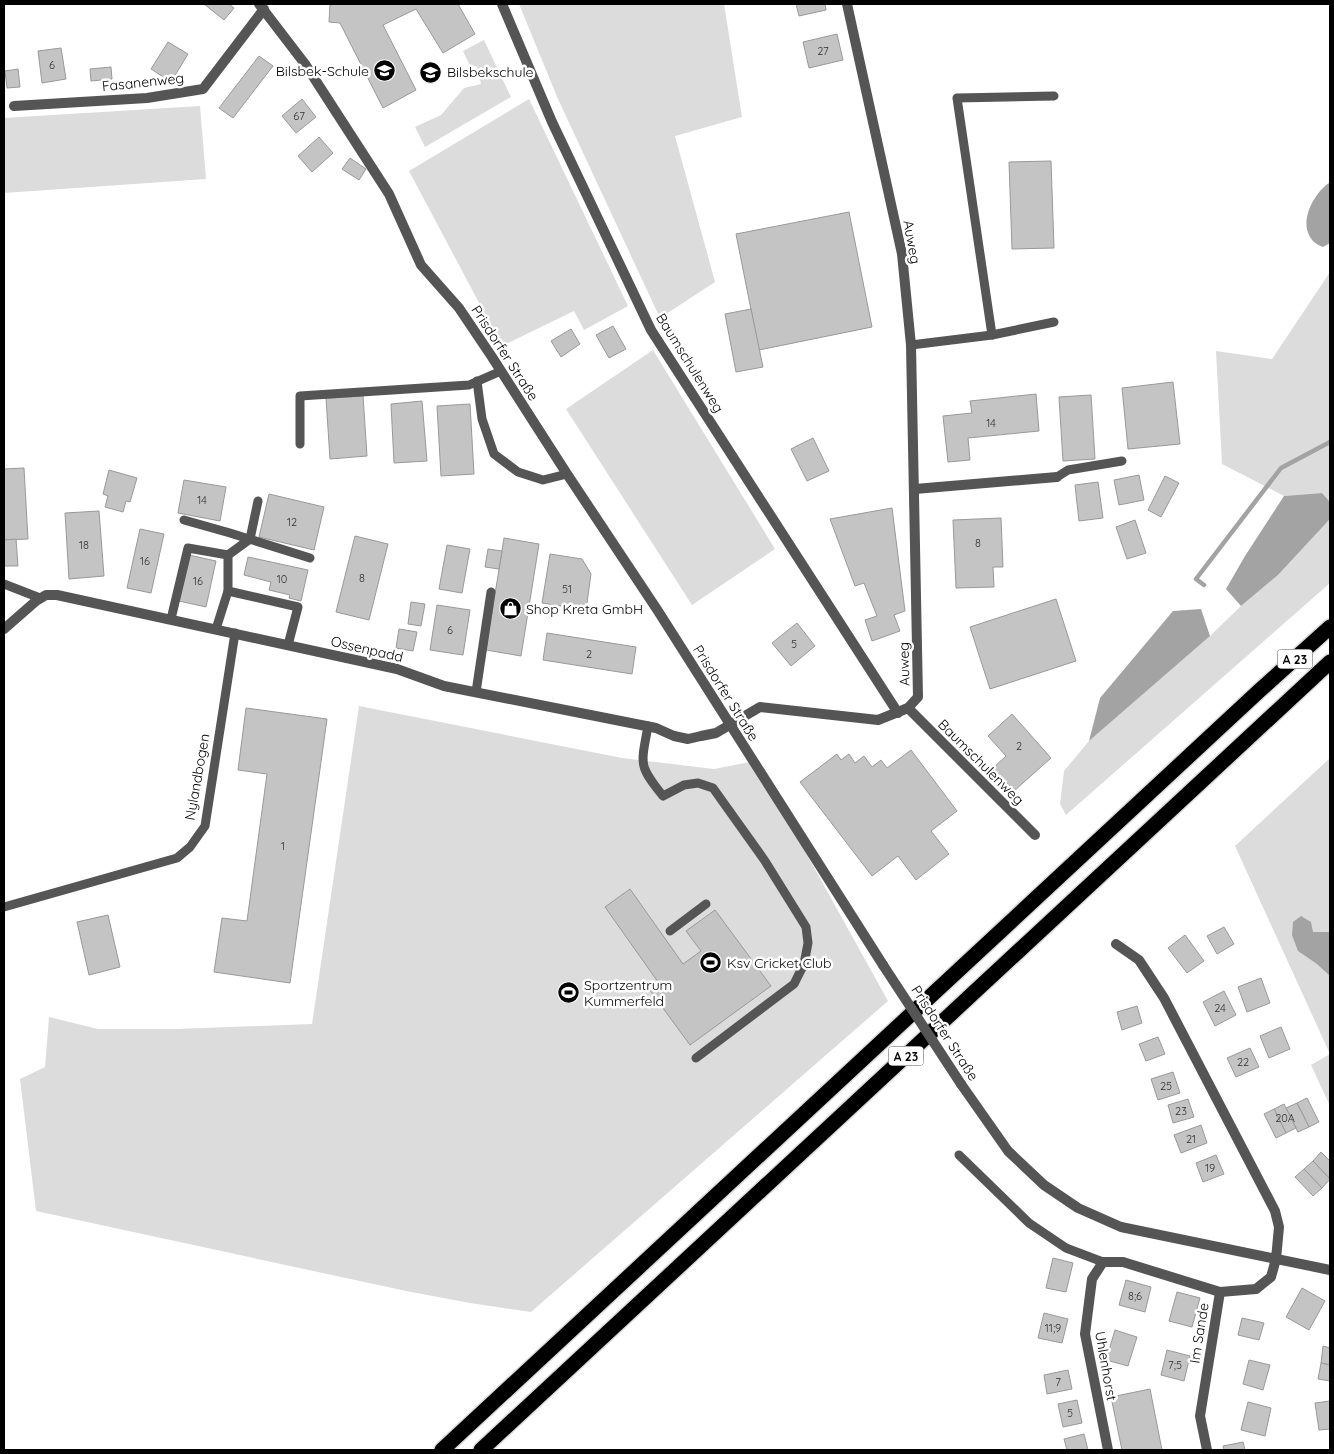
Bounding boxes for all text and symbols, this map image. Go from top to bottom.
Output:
house number: 27 [817,44,829,58]
house number: 6 [49,58,55,72]
school or university icon: Bilsbek-Schule [373,59,397,83]
school or university icon: Bilsbekschule [419,60,443,84]
place label: Bilsbek-Schule [276,62,369,80]
place label: Bilsbekschule [447,63,534,81]
street label: Fasanenweg [101,69,185,95]
house number: 67 [293,109,305,123]
street label: Auweg [899,219,925,265]
street label: Prisdorfer Straße [468,302,543,404]
street label: Baumschulenweg [652,310,728,416]
house number: 14 [986,416,996,430]
house number: 14 [197,493,207,507]
house number: 12 [287,515,297,529]
house number: 8 [975,536,981,550]
house number: 18 [79,538,89,552]
house number: 16 [140,554,150,568]
house number: 8 [359,571,365,585]
house number: 10 [277,572,287,586]
house number: 16 [193,574,203,588]
house number: 51 [562,582,572,596]
shop icon: Shop Kreta GmbH [498,597,522,621]
place label: Shop Kreta GmbH [526,600,643,618]
house number: 6 [447,623,453,637]
street label: Ossenpadd [329,632,405,666]
house number: 5 [791,637,797,651]
street label: Prisdorfer Straße [689,642,763,744]
street label: Auweg [895,642,913,686]
house number: 2 [586,647,592,661]
road number: A 23 [1278,650,1312,669]
street label: Baumschulenweg [934,715,1028,809]
street label: Nylandbogen [181,732,213,822]
house number: 2 [1016,739,1022,753]
house number: 1 [281,839,285,853]
sports icon: Ksv Cricket Club [699,951,723,975]
place label: Ksv Cricket Club [727,954,831,972]
place label: Sportzentrum Kummerfeld [584,976,672,1010]
sports icon: Sportzentrum Kummerfeld [556,981,580,1005]
street label: Prisdorfer Straße [908,982,983,1084]
house number: 24 [1214,1001,1226,1015]
road number: A 23 [888,1046,924,1066]
house number: 22 [1237,1055,1249,1069]
house number: 25 [1160,1079,1172,1093]
house number: 23 [1175,1104,1187,1118]
house number: 20A [1275,1111,1295,1125]
house number: 21 [1186,1132,1196,1146]
house number: 19 [1205,1161,1215,1175]
house number: 8;6 [1128,1289,1142,1303]
street label: Im Sande [1185,1301,1213,1365]
house number: 11;9 [1045,1321,1061,1335]
street label: Uhlenhorst [1091,1330,1121,1402]
house number: 7;5 [1168,1358,1182,1372]
house number: 7 [1055,1375,1061,1389]
house number: 5 [1067,1406,1073,1420]

